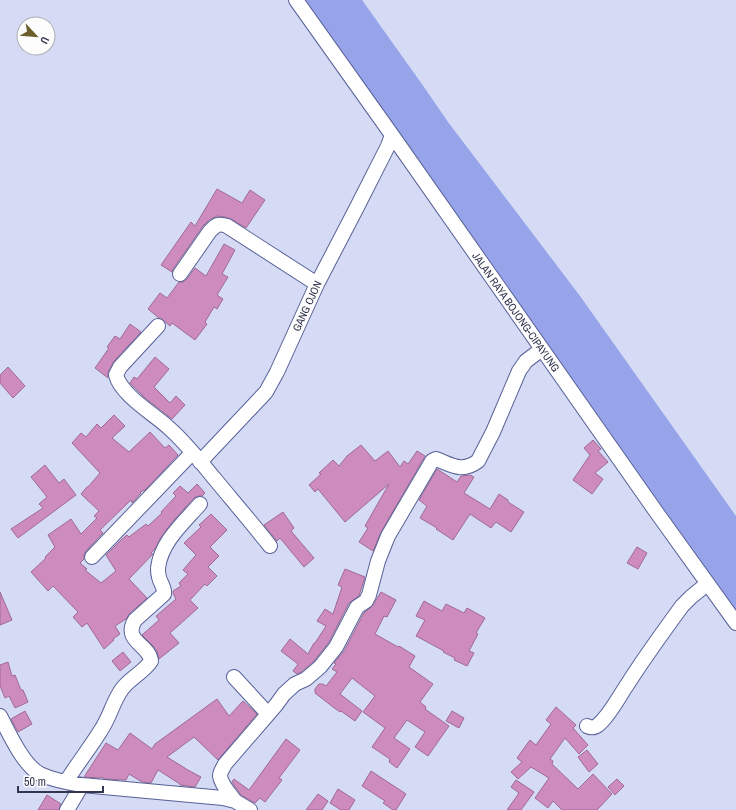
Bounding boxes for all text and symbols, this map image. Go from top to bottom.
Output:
north arrow [16,16,56,56]
text: U [37,34,53,46]
street label: JALAN RAYA BOJONG-CIPAYUNG [469,250,563,374]
street label: GANG OJON [289,279,325,333]
scale bar [18,768,103,794]
text: 50 m [24,774,46,790]

